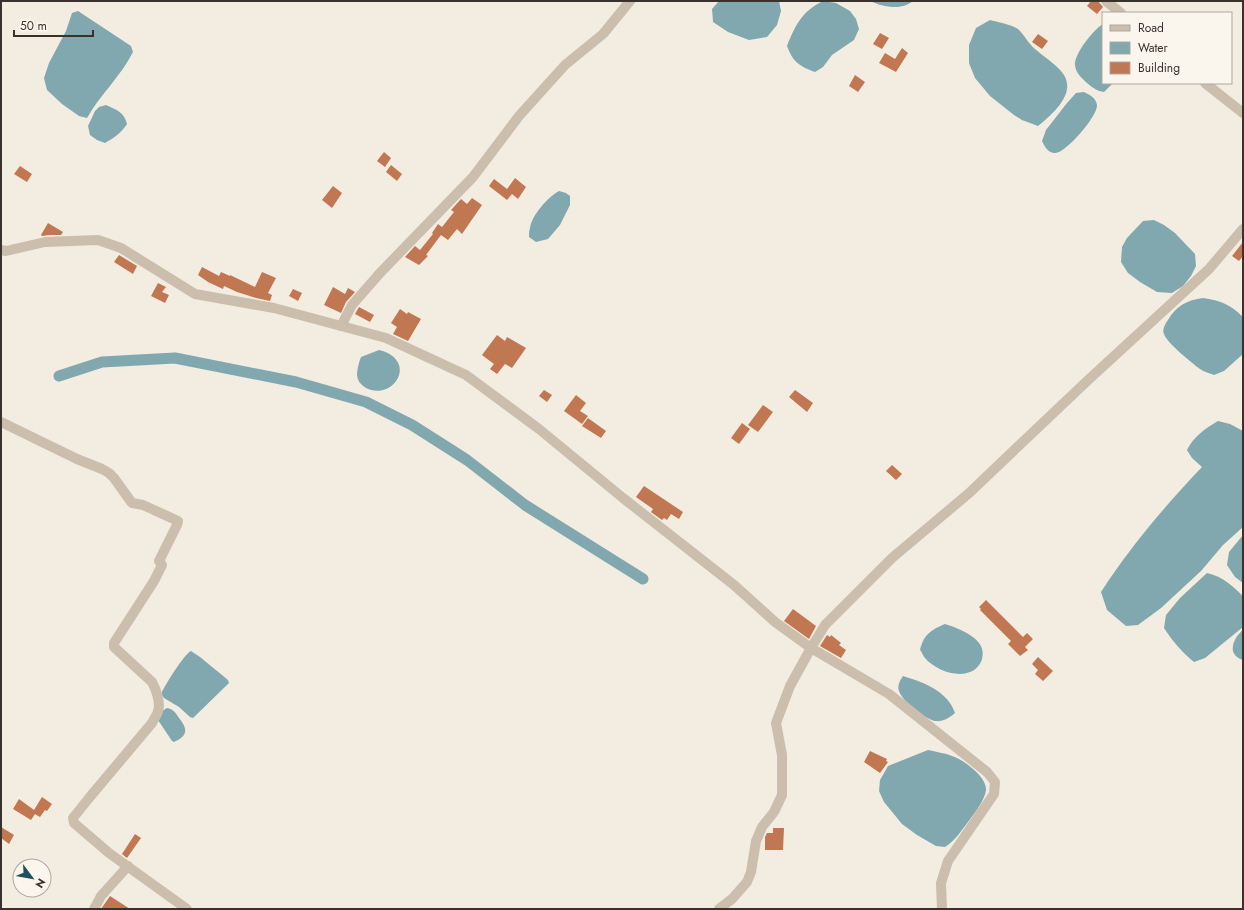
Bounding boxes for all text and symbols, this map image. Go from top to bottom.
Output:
scale bar [14,12,93,38]
legend [1102,12,1232,84]
text: 50 m [20,17,47,35]
text: Road [1138,19,1164,37]
text: Water [1138,39,1169,57]
text: Building [1138,59,1180,77]
north arrow [12,858,52,898]
text: N [31,875,50,891]

